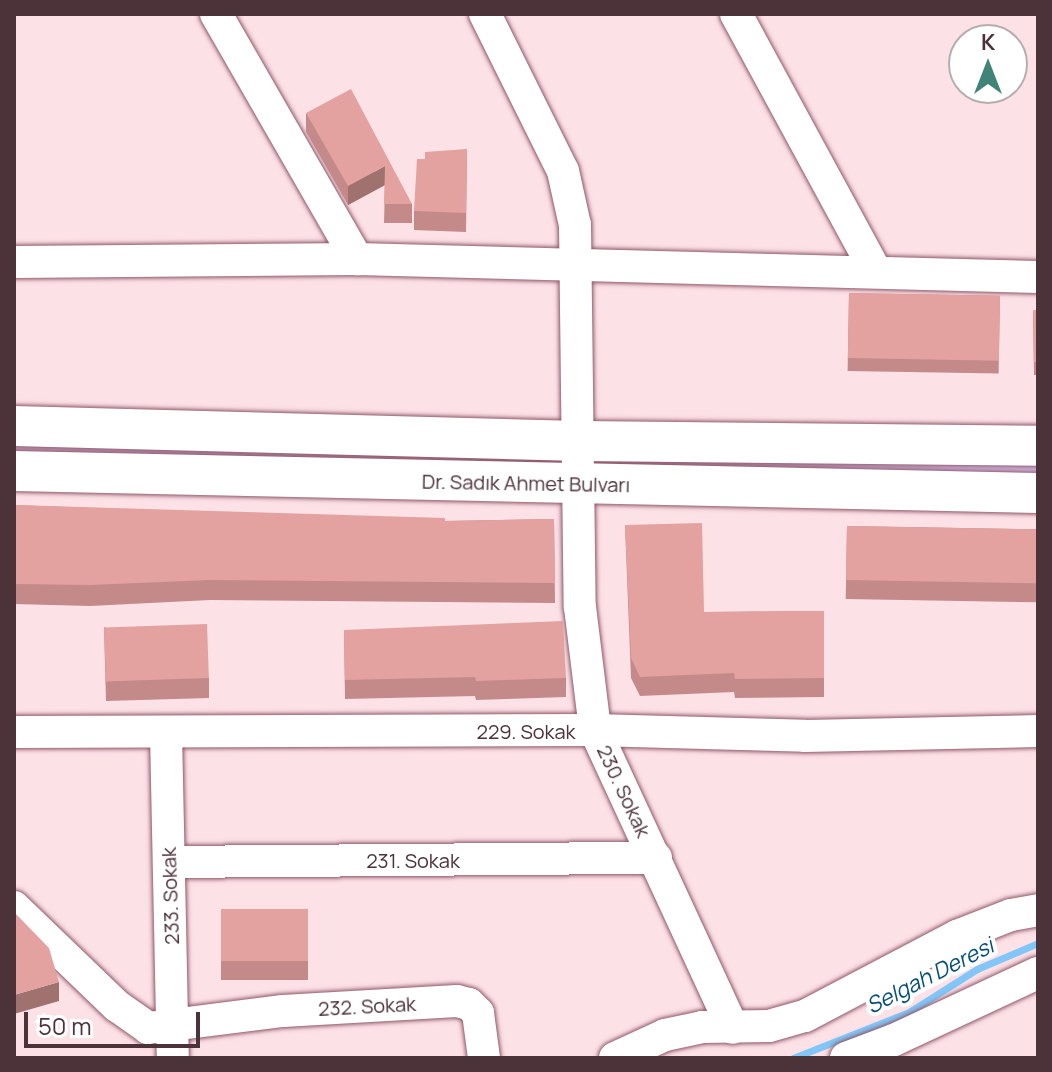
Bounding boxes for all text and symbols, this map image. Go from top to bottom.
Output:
north arrow [948,24,1028,104]
text: K [981,27,995,57]
street label: Dr. Sadık Ahmet Bulvarı [422,469,630,497]
street label: 229. Sokak [477,719,575,743]
street label: 230. Sokak [592,741,656,841]
street label: 233. Sokak [156,847,184,945]
street label: 231. Sokak [366,848,460,872]
water label: Selgah Deresi [862,933,998,1019]
street label: 232. Sokak [317,991,417,1021]
scale bar [28,996,204,1046]
text: 50 m [38,1009,92,1042]

